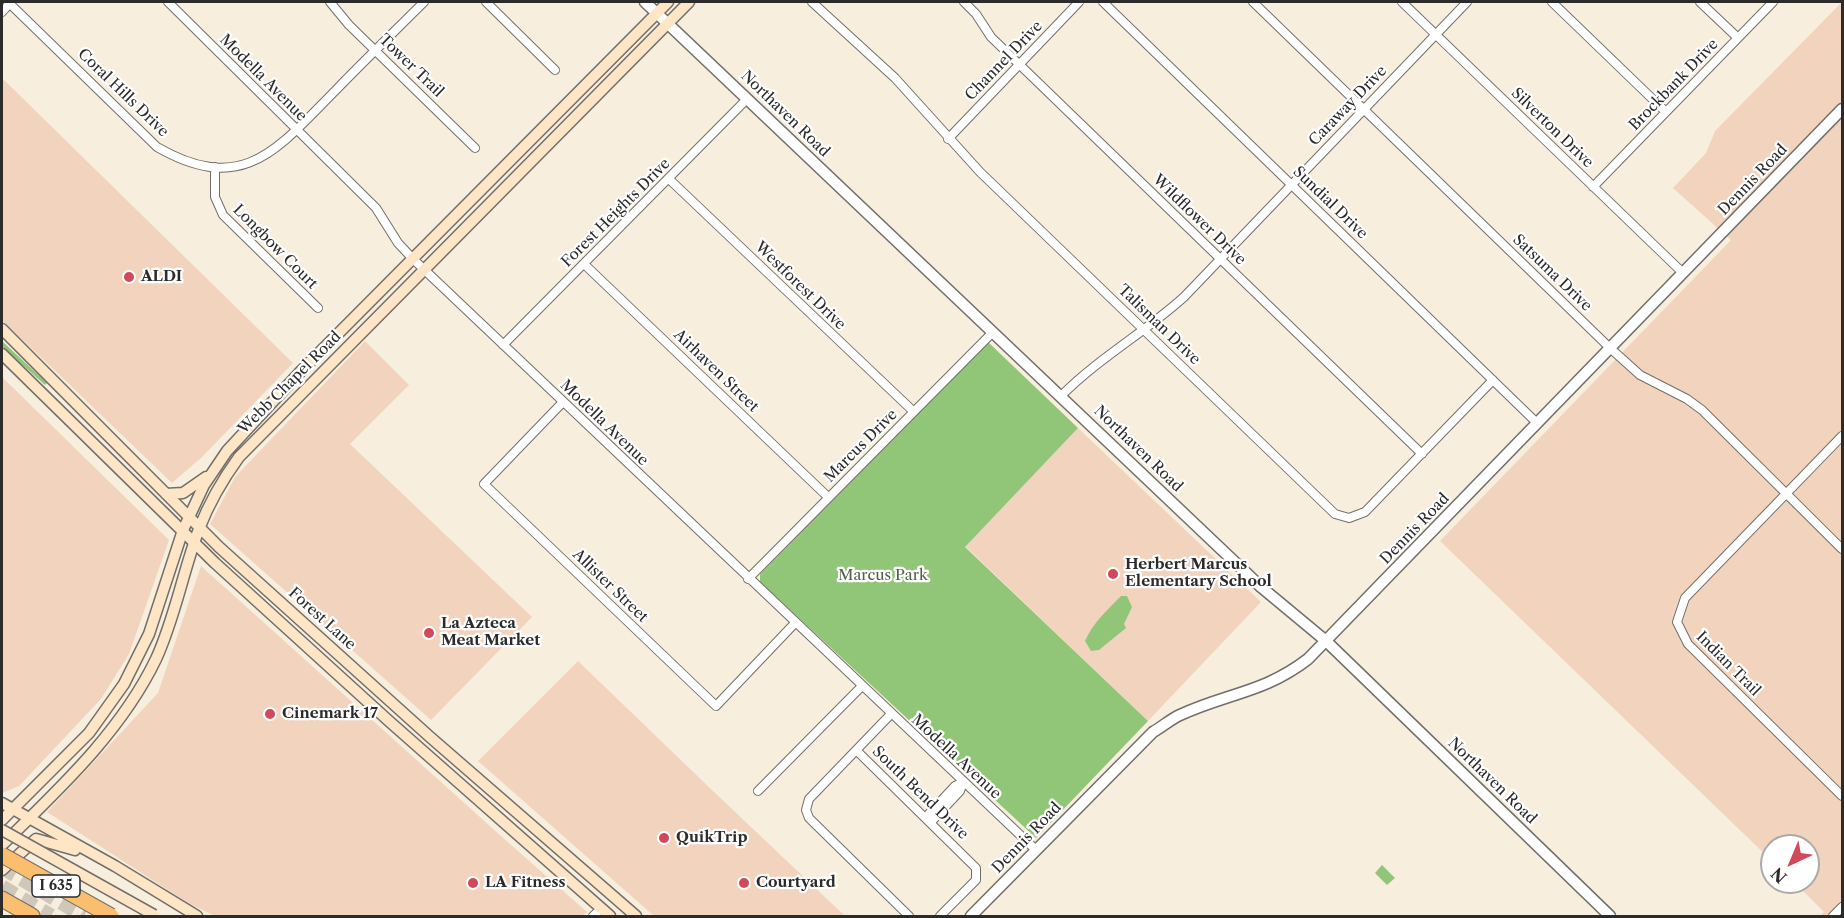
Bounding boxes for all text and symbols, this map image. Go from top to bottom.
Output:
street label: Channel Drive [962,18,1046,104]
street label: Modella Avenue [216,31,310,125]
street label: Tower Trail [375,31,447,101]
street label: Brockbank Drive [1626,35,1722,135]
street label: Coral Hills Drive [74,45,172,141]
street label: Caraway Drive [1305,62,1391,150]
street label: Northaven Road [737,67,833,161]
street label: Silverton Drive [1507,84,1597,172]
street label: Dennis Road [1715,141,1791,219]
street label: Forest Heights Drive [558,155,674,271]
street label: Sundial Drive [1289,163,1371,243]
street label: Wildflower Drive [1149,171,1249,269]
street label: Longbow Court [229,201,321,293]
street label: Satsuma Drive [1509,231,1595,315]
street label: Westforest Drive [751,238,849,334]
place label: ALDI [141,268,182,286]
marker: ALDI [122,270,136,284]
street label: Talisman Drive [1114,281,1204,369]
street label: Airhaven Street [670,326,762,416]
street label: Webb Chapel Road [235,328,345,438]
street label: Modella Avenue [556,376,652,470]
street label: Northaven Road [1090,402,1186,496]
street label: Marcus Drive [821,406,901,486]
street label: Dennis Road [1377,490,1453,568]
street label: Allister Street [569,546,651,626]
place label: Herbert Marcus Elementary School [1125,556,1272,591]
park label: Marcus Park [838,567,928,585]
marker: Herbert Marcus Elementary School [1106,567,1120,581]
street label: Forest Lane [285,584,359,654]
place label: La Azteca Meat Market [441,615,540,650]
marker: La Azteca Meat Market [422,626,436,640]
street label: Indian Trail [1692,628,1764,700]
place label: Cinemark 17 [282,705,378,723]
marker: Cinemark 17 [263,707,277,721]
street label: Modella Avenue [908,711,1004,803]
street label: Northaven Road [1444,734,1540,828]
street label: South Bend Drive [868,743,972,843]
street label: Dennis Road [989,799,1065,877]
place label: QuikTrip [676,829,747,847]
marker: QuikTrip [657,831,671,845]
north arrow [1760,834,1820,894]
text: N [1767,863,1791,888]
place label: LA Fitness [485,874,565,892]
place label: Courtyard [756,874,836,892]
road number: I 635 [32,875,80,897]
marker: LA Fitness [466,876,480,890]
marker: Courtyard [737,876,751,890]

